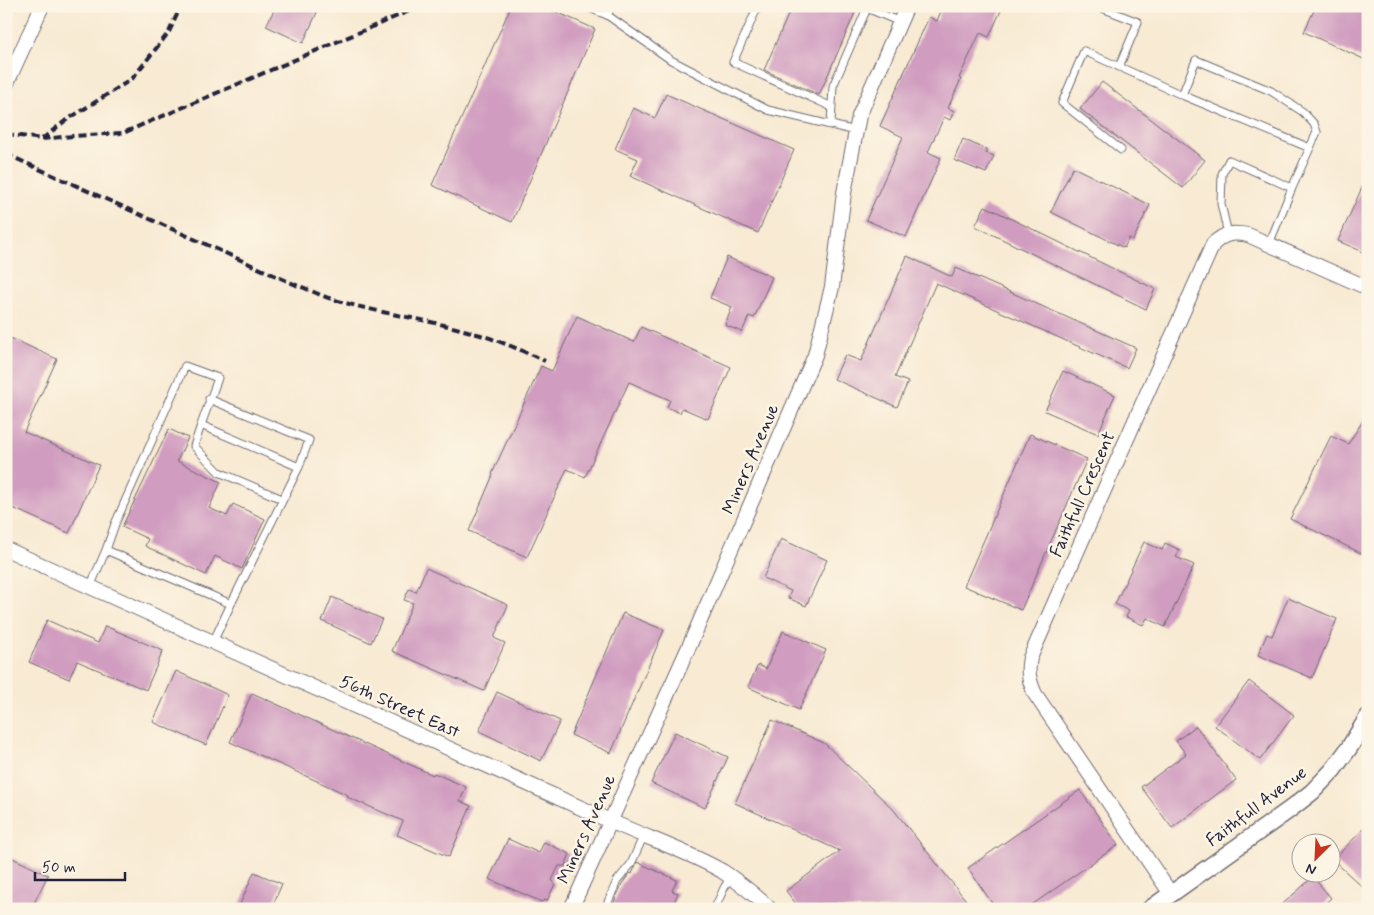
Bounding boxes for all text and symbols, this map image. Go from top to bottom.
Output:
street label: Miners Avenue [717,401,785,518]
street label: Faithfull Crescent [1044,428,1121,561]
street label: 56th Street East [336,670,464,744]
street label: Faithfull Avenue [1201,761,1312,853]
street label: Miners Avenue [552,771,622,888]
north arrow [1292,832,1342,882]
scale bar [35,850,125,882]
text: 50 m [42,858,76,878]
text: N [1303,859,1319,879]

